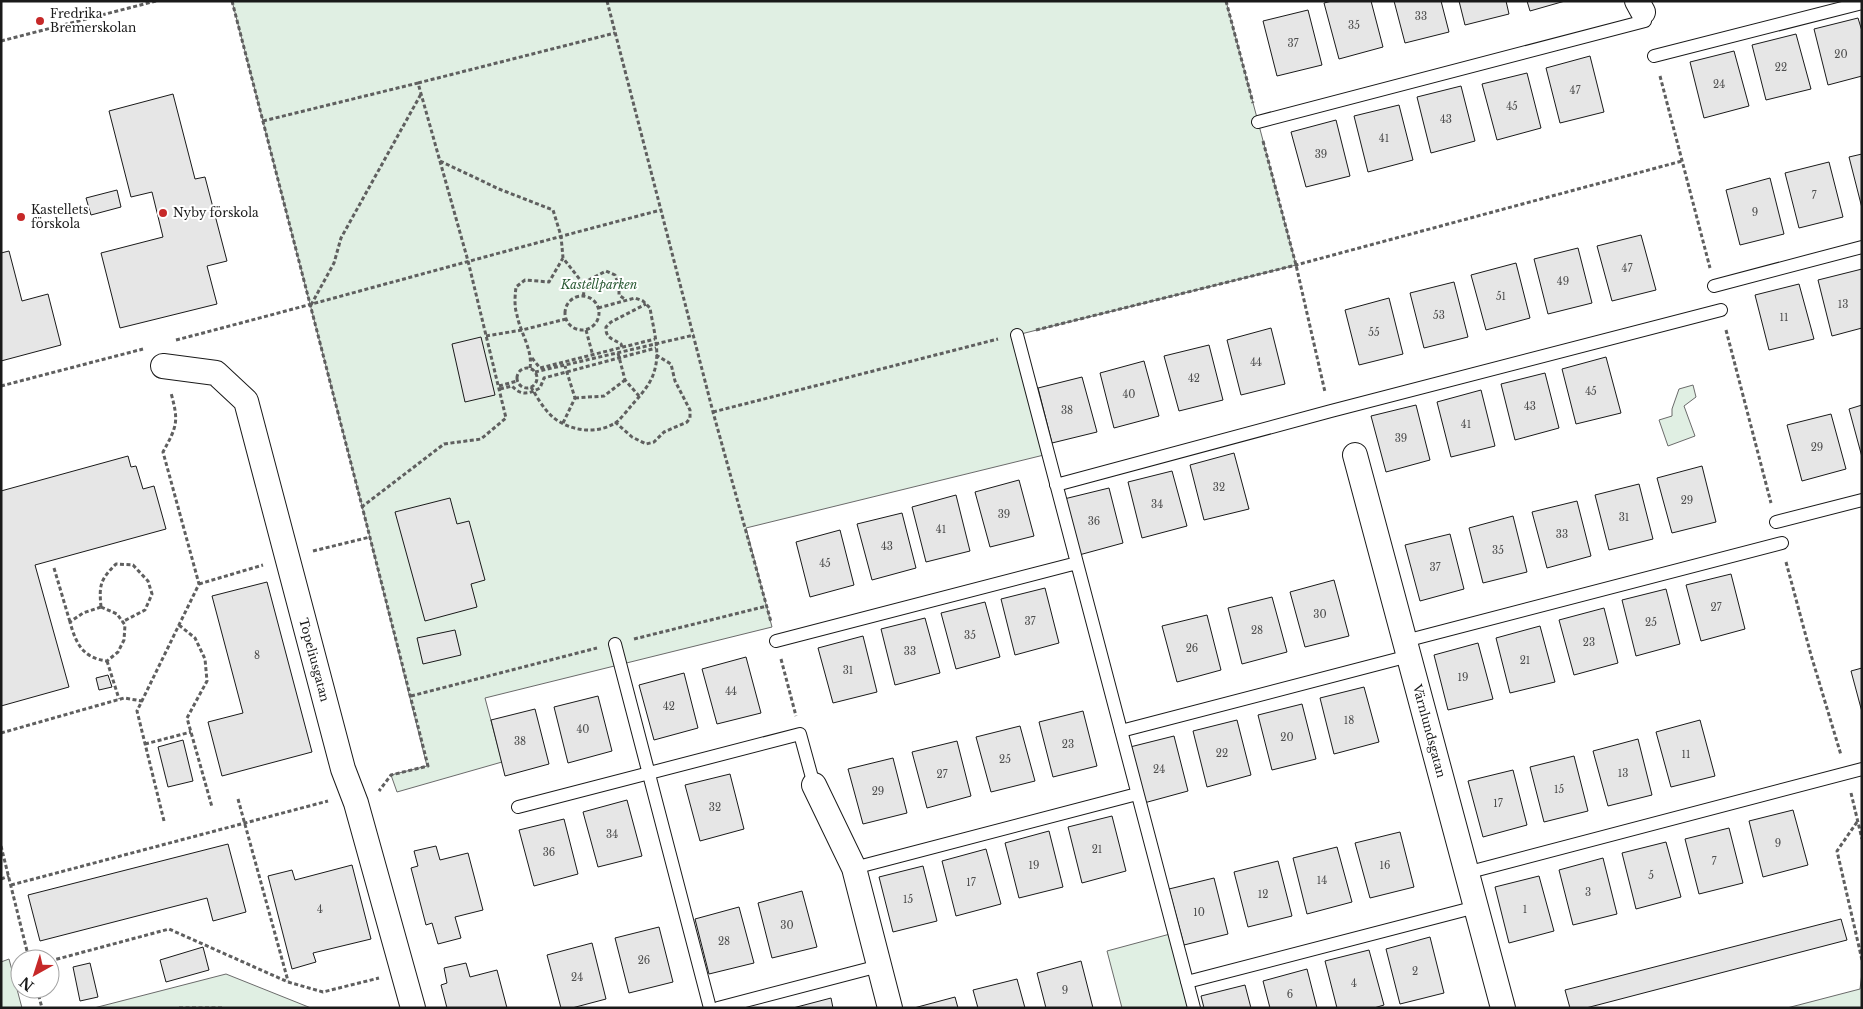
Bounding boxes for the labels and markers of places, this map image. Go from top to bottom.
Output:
place label: Fredrika Bremerskolan [50,6,136,35]
marker: Fredrika Bremerskolan [34,15,46,27]
place label: Kastellets förskola [31,202,89,231]
place label: Nyby förskola [173,205,259,220]
marker: Nyby förskola [157,207,169,219]
marker: Kastellets förskola [15,211,27,223]

